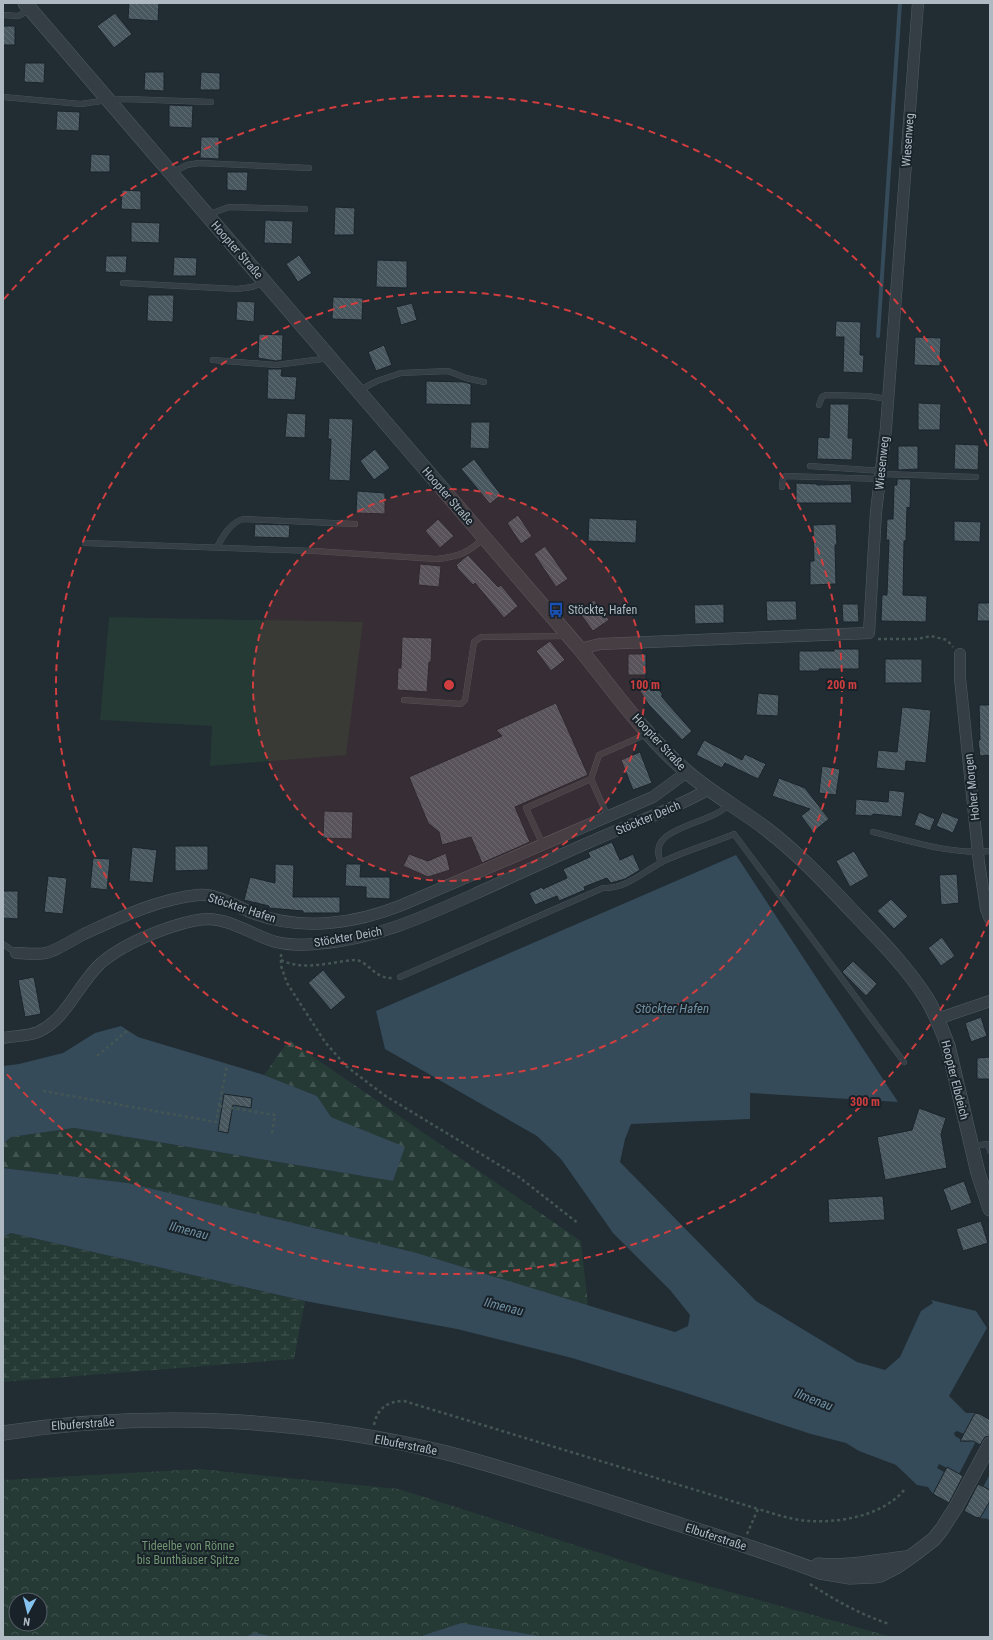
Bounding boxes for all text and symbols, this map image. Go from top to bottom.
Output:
street label: Wiesenweg [899,113,917,167]
street label: Hoopter Straße [208,218,266,282]
street label: Wiesenweg [872,435,892,490]
street label: Hoopter Straße [419,464,477,528]
bus stop icon: Stöckte, Hafen [547,601,565,619]
place label: Stöckte, Hafen [568,603,637,617]
centre of rings [442,678,456,692]
text: 100 m [630,678,660,692]
text: 200 m [827,678,857,692]
street label: Hoopter Straße [629,711,689,773]
street label: Hoher Morgen [962,753,982,821]
street label: Stöckter Deich [614,798,683,838]
street label: Stöckter Hafen [206,890,278,926]
street label: Stöckter Deich [313,924,383,950]
water label: Stöckter Hafen [635,1001,709,1016]
street label: Hoopter Elbdeich [938,1039,972,1121]
text: 300 m [850,1095,880,1109]
water label: Ilmenau [168,1218,210,1243]
water label: Ilmenau [483,1294,525,1319]
water label: Ilmenau [793,1385,835,1414]
street label: Elbuferstraße [51,1415,116,1433]
street label: Elbuferstraße [374,1432,439,1458]
street label: Elbuferstraße [684,1521,749,1554]
park label: Tideelbe von Rönne bis Bunthäuser Spitze [137,1539,240,1567]
north arrow [8,1592,48,1632]
text: N [22,1615,31,1628]

